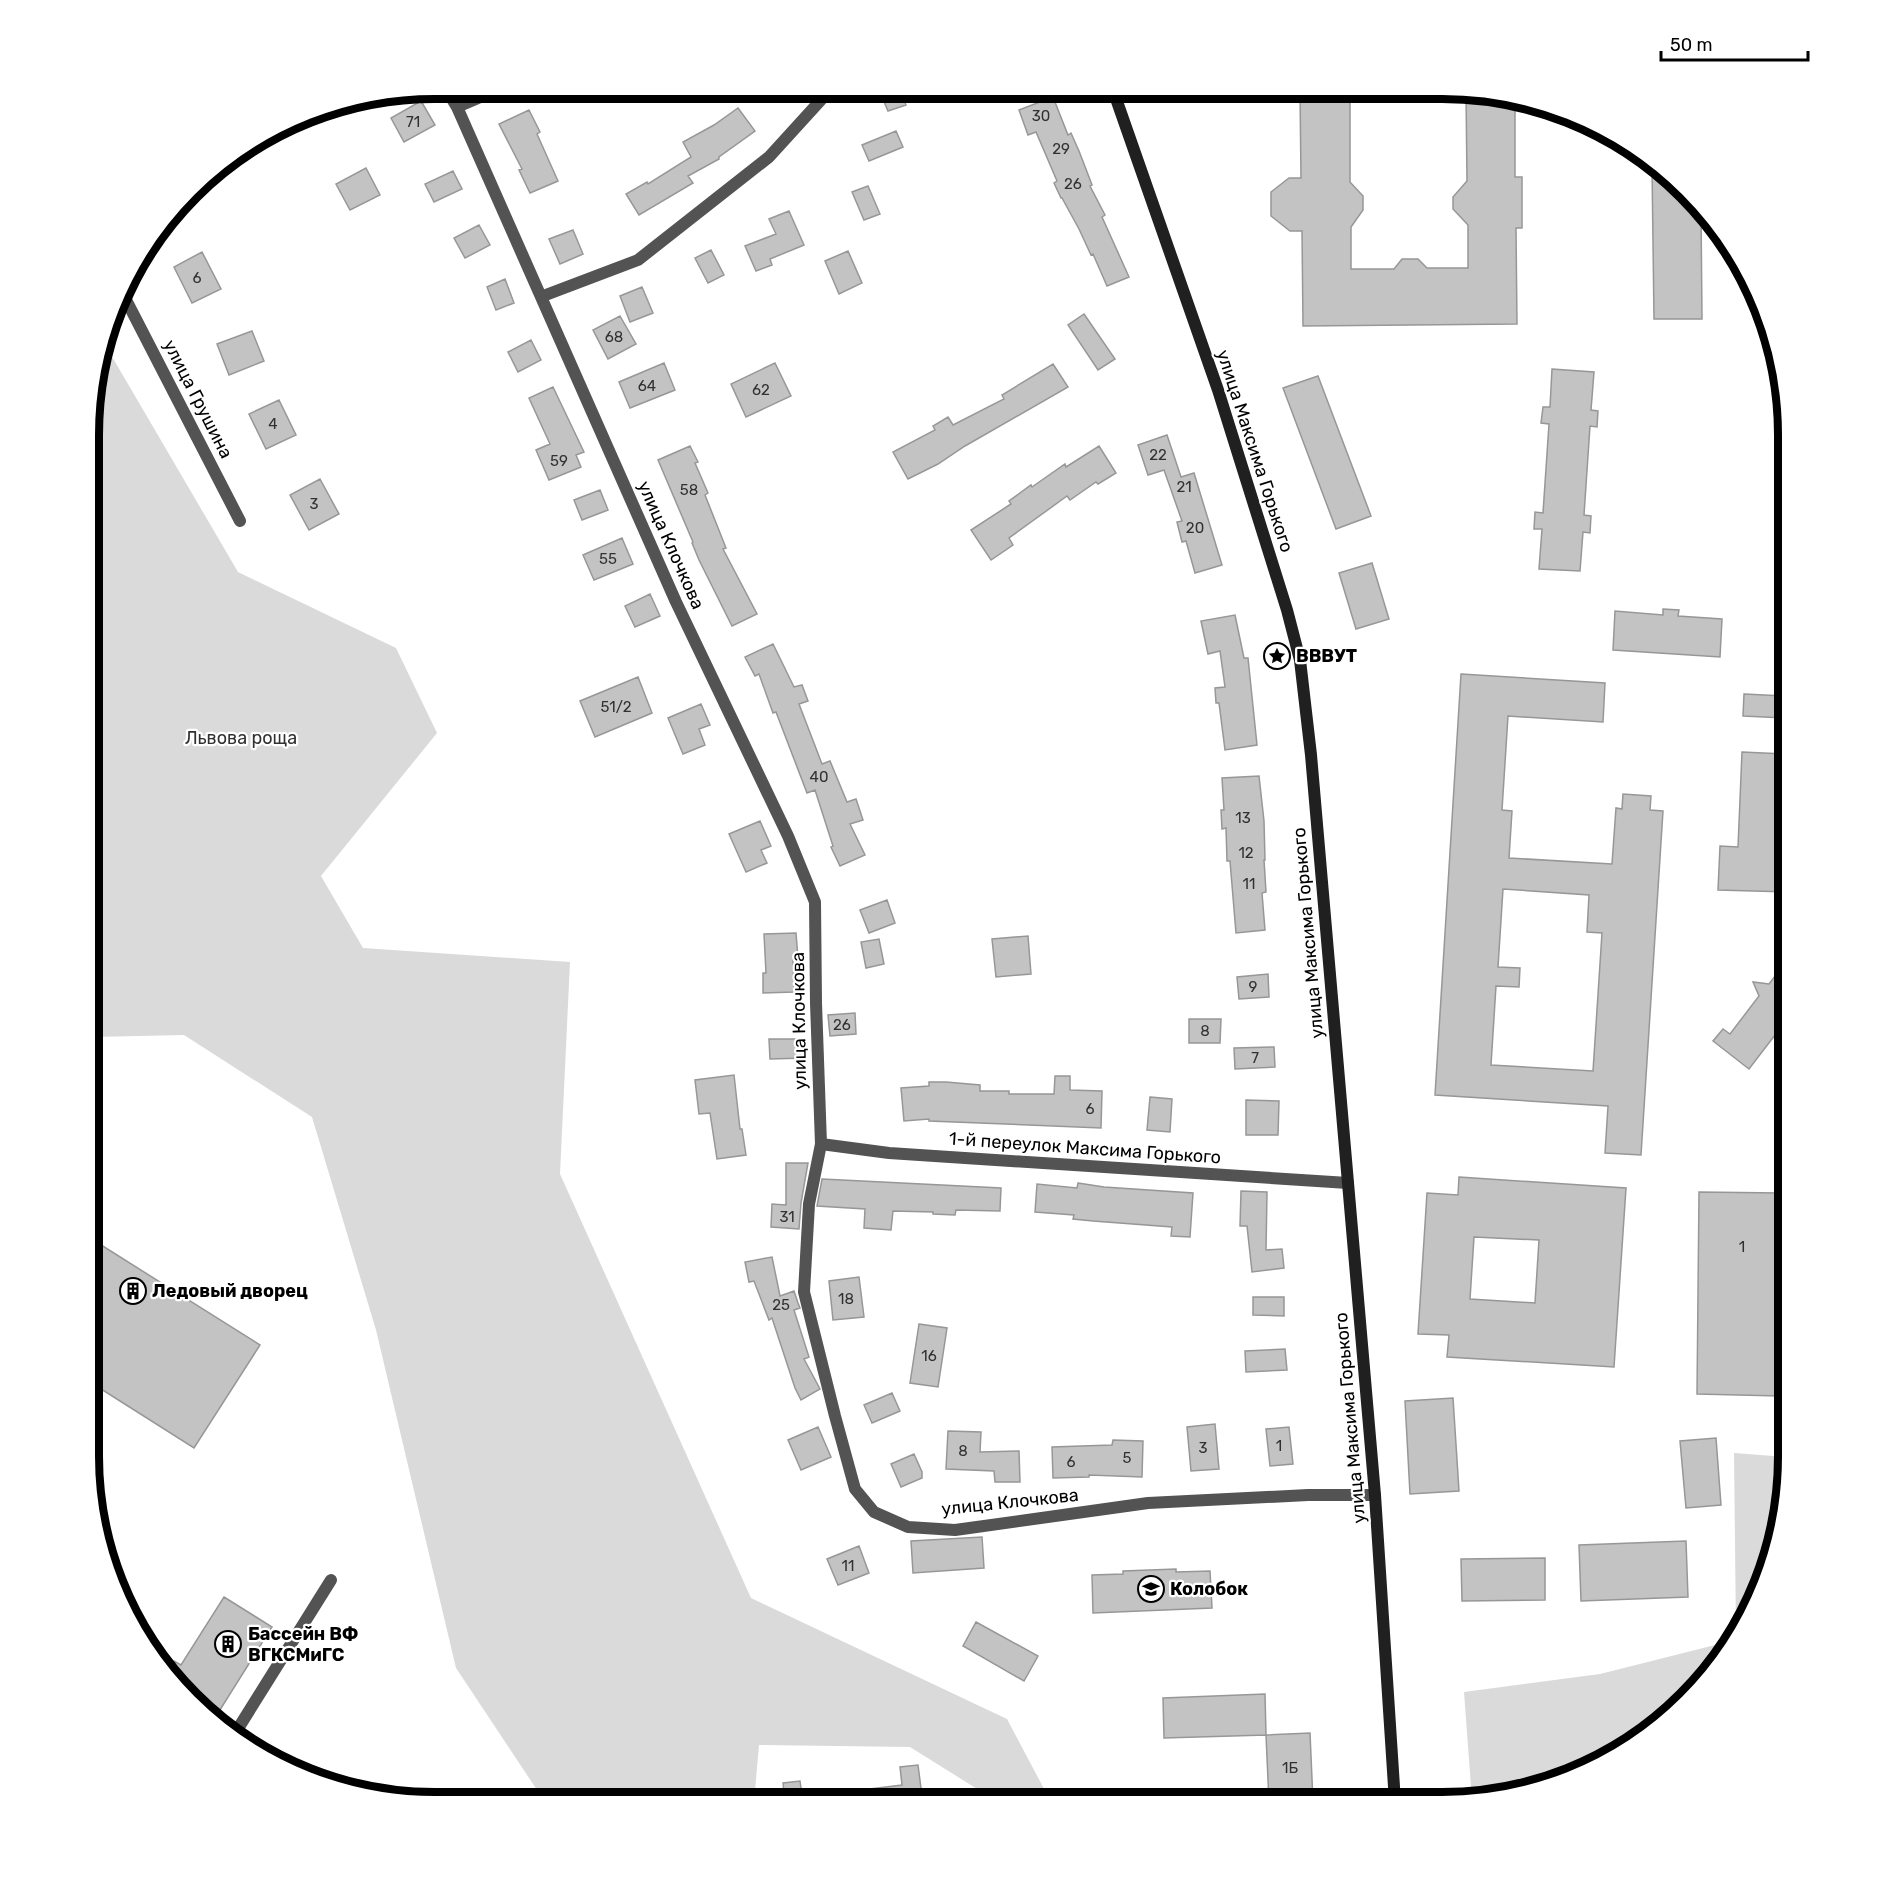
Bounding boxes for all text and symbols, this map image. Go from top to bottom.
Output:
scale bar [1661,24,1808,62]
text: 50 m [1670,34,1713,56]
house number: 30 [1032,107,1050,125]
house number: 71 [406,113,420,131]
house number: 29 [1052,140,1070,158]
house number: 26 [1064,175,1082,193]
house number: 6 [192,269,202,287]
house number: 68 [605,328,623,346]
street label: улица Грушина [159,336,237,462]
street label: улица Максима Горького [1212,347,1298,555]
house number: 64 [638,377,656,395]
house number: 62 [752,381,770,399]
house number: 4 [268,415,278,433]
house number: 22 [1149,446,1167,464]
house number: 59 [550,452,568,470]
street label: улица Клочкова [633,478,709,612]
house number: 21 [1176,478,1192,496]
house number: 58 [680,481,698,499]
house number: 3 [309,495,319,513]
house number: 20 [1186,519,1204,537]
house number: 55 [599,550,617,568]
place icon: ВВВУТ [1262,641,1292,671]
place label: ВВВУТ [1296,645,1357,667]
house number: 51/2 [601,698,632,716]
park label: Львова роща [185,727,297,749]
house number: 40 [810,768,828,786]
house number: 13 [1235,809,1251,827]
street label: улица Максима Горького [1288,827,1328,1039]
house number: 12 [1238,844,1254,862]
house number: 11 [1243,875,1255,893]
street label: улица Клочкова [787,952,811,1090]
house number: 9 [1249,978,1258,996]
house number: 26 [833,1016,851,1034]
house number: 8 [1200,1022,1210,1040]
house number: 7 [1251,1049,1259,1067]
house number: 6 [1085,1100,1095,1118]
street label: 1-й переулок Максима Горького [948,1128,1222,1168]
house number: 31 [779,1208,795,1226]
house number: 1 [1739,1238,1745,1256]
building icon: Ледовый дворец [118,1276,148,1306]
place label: Ледовый дворец [152,1280,308,1302]
house number: 18 [838,1290,854,1308]
house number: 25 [772,1296,790,1314]
street label: улица Максима Горького [1330,1312,1370,1524]
house number: 16 [921,1347,937,1365]
house number: 1 [1276,1437,1282,1455]
house number: 3 [1198,1439,1208,1457]
house number: 8 [958,1442,968,1460]
house number: 5 [1123,1449,1132,1467]
house number: 6 [1066,1453,1076,1471]
street label: улица Клочкова [940,1484,1080,1520]
house number: 11 [842,1557,854,1575]
school or university icon: Колобок [1136,1574,1166,1604]
place label: Колобок [1170,1578,1248,1600]
place label: Бассейн ВФ ВГКСМиГС [248,1623,359,1666]
building icon: Бассейн ВФ ВГКСМиГС [213,1629,243,1659]
house number: 1Б [1282,1759,1298,1777]

